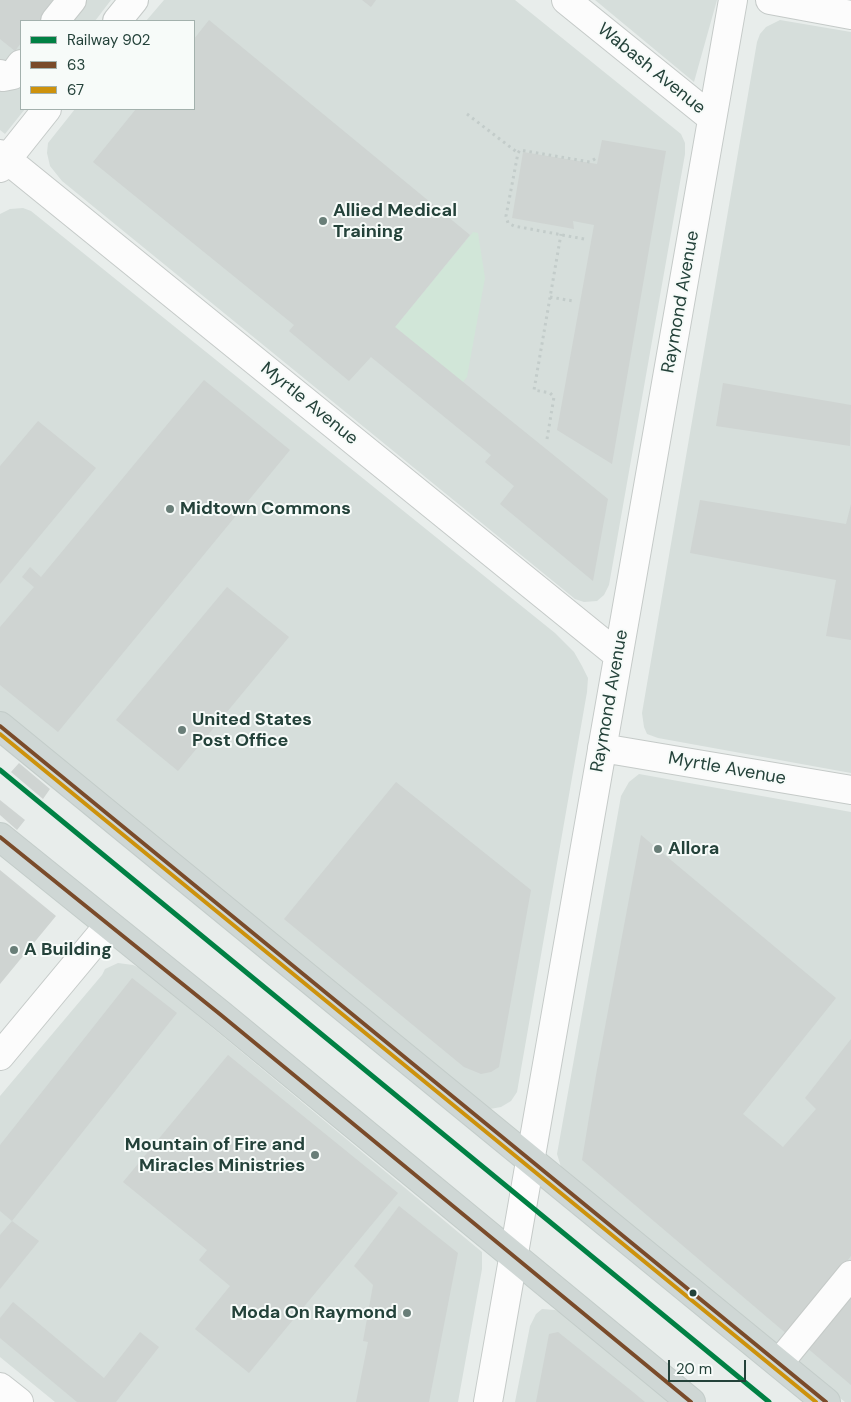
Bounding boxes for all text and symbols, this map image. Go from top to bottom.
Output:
street label: Wabash Avenue [593,19,709,119]
legend [20,20,195,110]
text: Railway 902 [67,30,150,50]
text: 63 [67,55,85,75]
text: 67 [67,80,84,100]
place label: Allied Medical Training [333,200,457,242]
marker: Allied Medical Training [317,215,329,227]
street label: Raymond Avenue [658,229,704,375]
street label: Myrtle Avenue [256,358,362,450]
place label: Midtown Commons [180,498,351,520]
marker: Midtown Commons [164,503,176,515]
street label: Raymond Avenue [587,628,633,774]
place label: United States Post Office [192,709,312,752]
marker: United States Post Office [176,724,188,736]
street label: Myrtle Avenue [667,748,787,790]
place label: Allora [668,838,719,860]
marker: Allora [652,843,664,855]
place label: A Building [24,939,112,961]
marker: A Building [8,944,20,956]
place label: Mountain of Fire and Miracles Ministries [125,1134,305,1176]
marker: Mountain of Fire and Miracles Ministries [309,1149,321,1161]
unlabelled marker [688,1288,698,1298]
place label: Moda On Raymond [231,1302,397,1324]
marker: Moda On Raymond [401,1307,413,1319]
scale bar [671,1350,748,1382]
text: 20 m [676,1359,712,1379]

